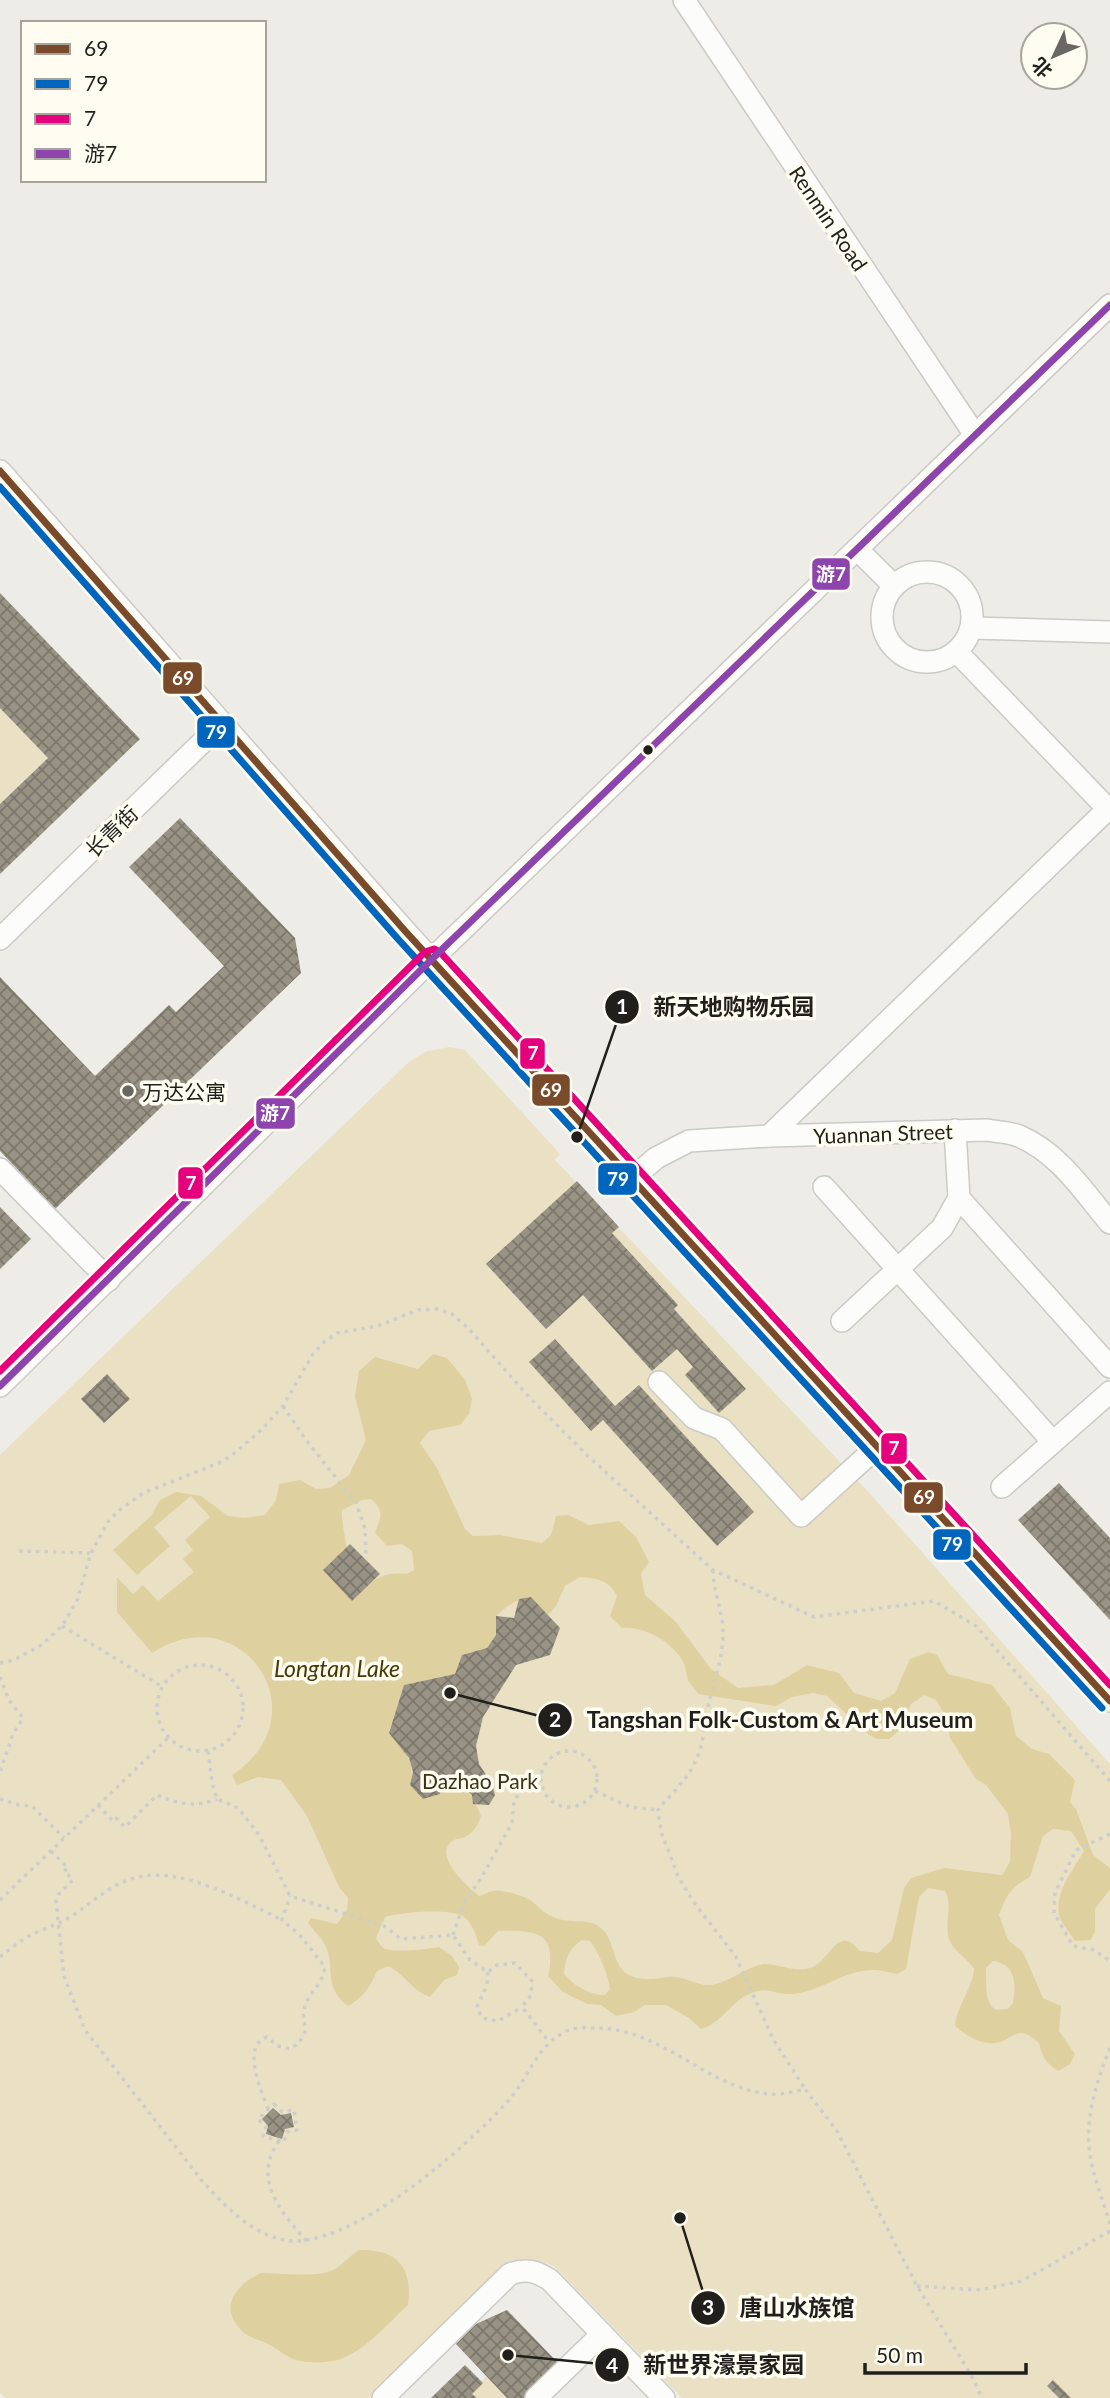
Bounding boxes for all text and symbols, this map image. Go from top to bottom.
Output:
legend [21,21,266,182]
north arrow [1019,21,1089,91]
text: 69 [84,35,108,60]
text: 北 [1027,53,1056,83]
text: 79 [84,70,108,95]
text: 7 [84,105,96,130]
text: 游7 [84,140,117,165]
street label: Renmin Road [785,161,873,275]
line badge: 游7 [811,557,851,591]
text: 游7 [816,562,846,585]
line badge: 69 [162,661,203,695]
text: 69 [172,666,194,689]
line badge: 79 [196,715,236,749]
text: 79 [205,720,227,743]
unlabelled marker [641,743,655,757]
street label: 长青街 [80,800,142,862]
callout: 新天地购物乐园 [604,985,828,1029]
text: 新天地购物乐园 [654,992,815,1020]
text: 1 [616,993,628,1018]
line badge: 7 [519,1037,546,1070]
text: 7 [527,1041,539,1064]
line badge: 69 [531,1073,571,1107]
text: 69 [540,1078,562,1101]
place label: 万达公寓 [142,1079,226,1104]
marker: 万达公寓 [120,1083,136,1099]
line badge: 游7 [255,1097,296,1130]
text: 游7 [260,1101,290,1124]
street label: Yuannan Street [813,1118,954,1148]
line badge: 79 [597,1162,638,1196]
line badge: 7 [177,1166,204,1200]
text: 79 [607,1167,629,1190]
text: 7 [185,1171,197,1194]
line badge: 7 [880,1432,908,1465]
text: 7 [888,1436,900,1459]
line badge: 69 [903,1481,944,1514]
text: 69 [913,1485,935,1508]
line badge: 79 [932,1528,972,1561]
text: 79 [941,1532,963,1555]
water label: Longtan Lake [274,1654,400,1682]
callout: Tangshan Folk-Custom & Art Museum [538,1698,988,1742]
text: Tangshan Folk-Custom & Art Museum [587,1705,973,1733]
text: 2 [549,1706,561,1731]
park label: Dazhao Park [422,1768,538,1793]
callout: 唐山水族馆 [691,2286,869,2330]
text: 唐山水族馆 [740,2293,855,2321]
text: 3 [702,2294,714,2319]
scale bar [865,2332,1026,2376]
text: 50 m [876,2342,923,2367]
callout: 新世界濠景家园 [594,2343,818,2387]
text: 新世界濠景家园 [644,2350,805,2378]
text: 4 [606,2352,618,2377]

